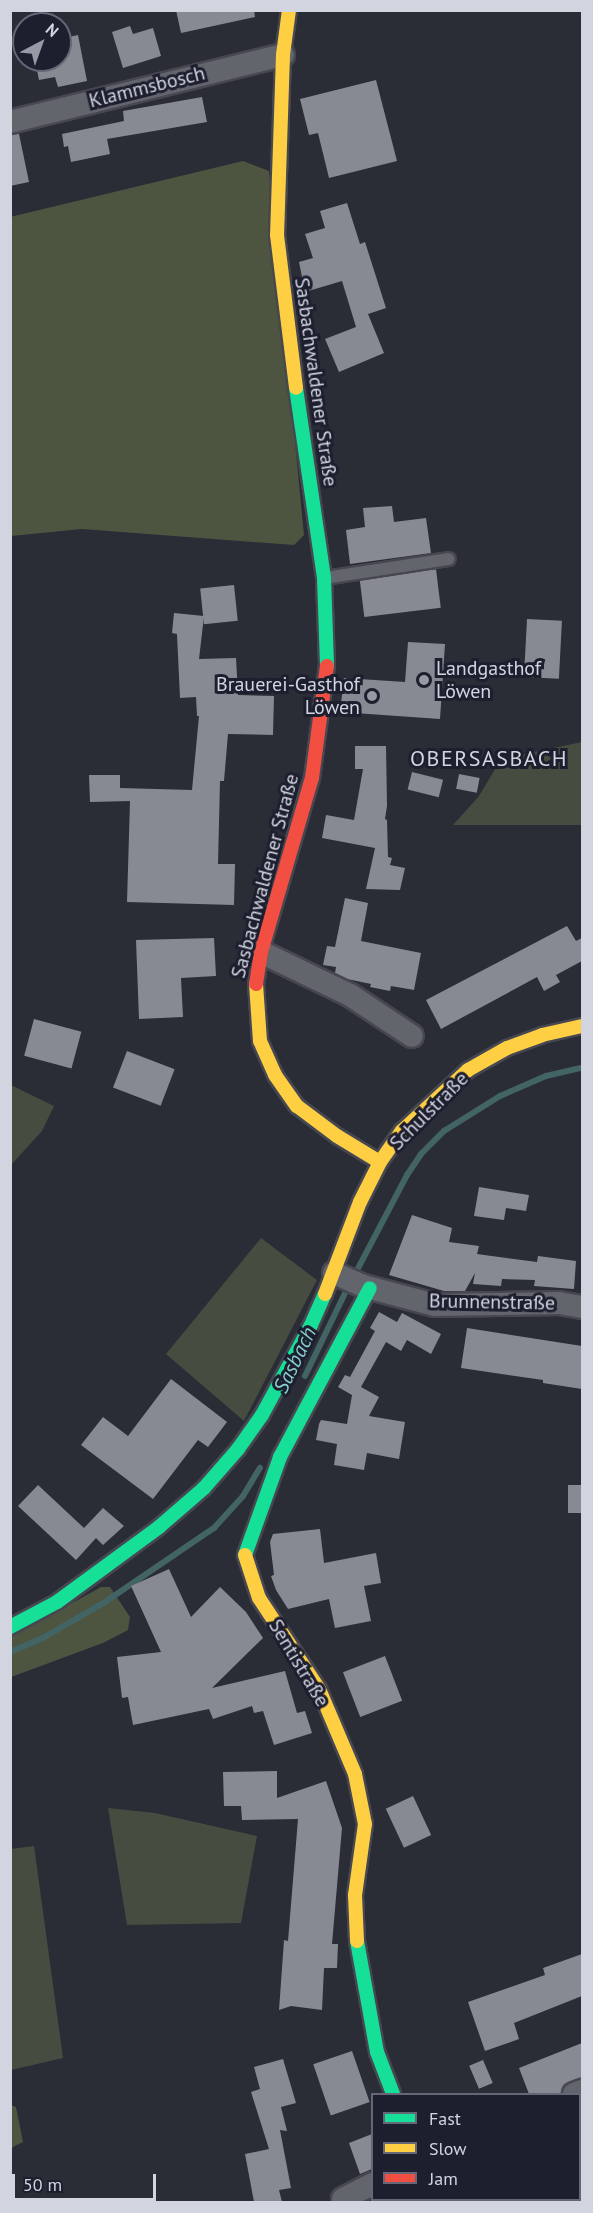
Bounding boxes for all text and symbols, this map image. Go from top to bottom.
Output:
north arrow [12,12,72,72]
text: N [42,19,63,41]
street label: Klammsbosch [86,61,208,113]
street label: Sasbachwaldener Straße [289,276,343,488]
place label: Landgasthof Löwen [436,656,541,703]
place label: Brauerei-Gasthof Löwen [216,672,360,719]
marker: Landgasthof Löwen [417,673,431,687]
marker: Brauerei-Gasthof Löwen [365,689,379,703]
district label: OBERSASBACH [410,746,568,772]
street label: Sasbachwaldener Straße [226,771,304,981]
street label: Schulstraße [385,1067,473,1155]
street label: Brunnenstraße [429,1289,555,1315]
water label: Sasbach [268,1323,322,1397]
street label: Sentistraße [264,1615,334,1711]
legend [371,2093,581,2201]
text: Fast [429,2107,461,2130]
text: Slow [429,2137,467,2160]
scale bar [15,2162,159,2200]
text: Jam [429,2167,458,2190]
text: 50 m [23,2173,62,2196]

